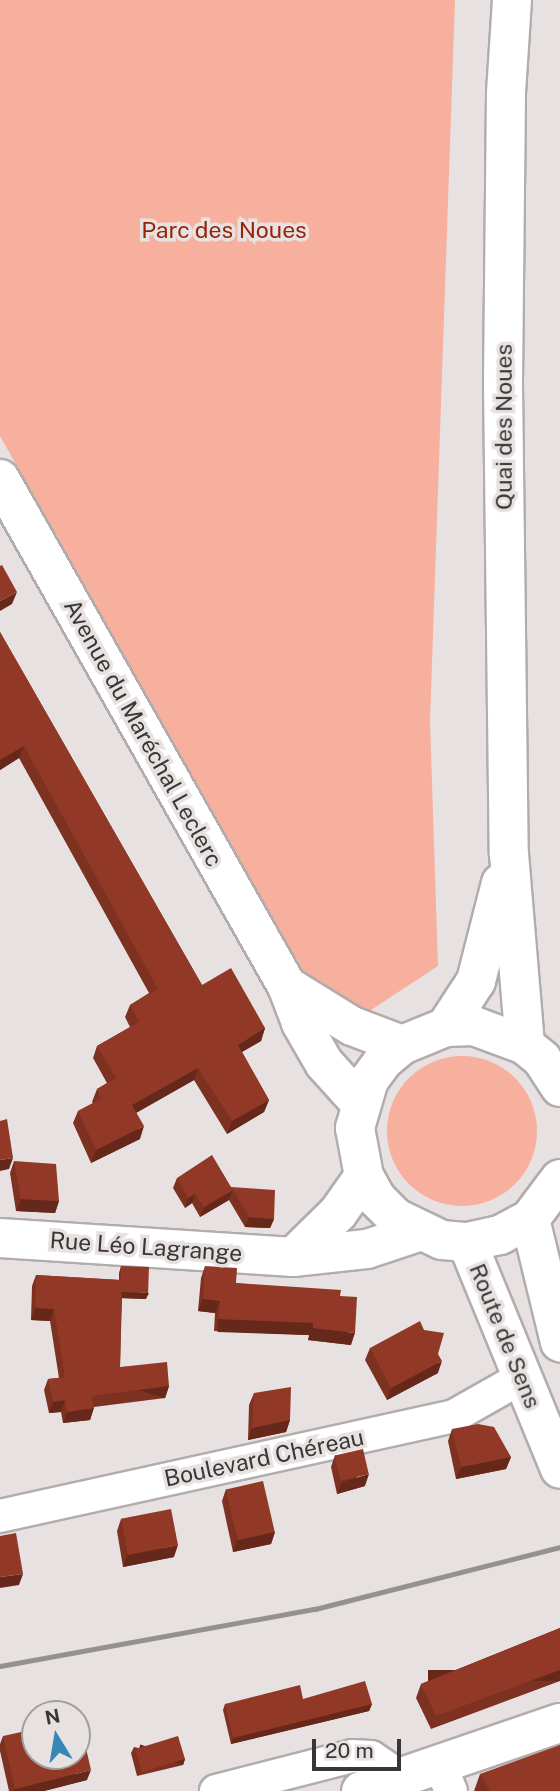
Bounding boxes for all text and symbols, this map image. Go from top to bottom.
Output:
park label: Parc des Noues [141,216,307,244]
street label: Quai des Noues [490,344,518,510]
street label: Avenue du Maréchal Leclerc [58,594,228,872]
street label: Rue Léo Lagrange [49,1226,243,1268]
street label: Route de Sens [463,1259,547,1413]
street label: Boulevard Chéreau [162,1423,366,1493]
north arrow [21,1700,91,1770]
text: N [43,1704,62,1729]
scale bar [315,1724,404,1768]
text: 20 m [325,1738,374,1763]

